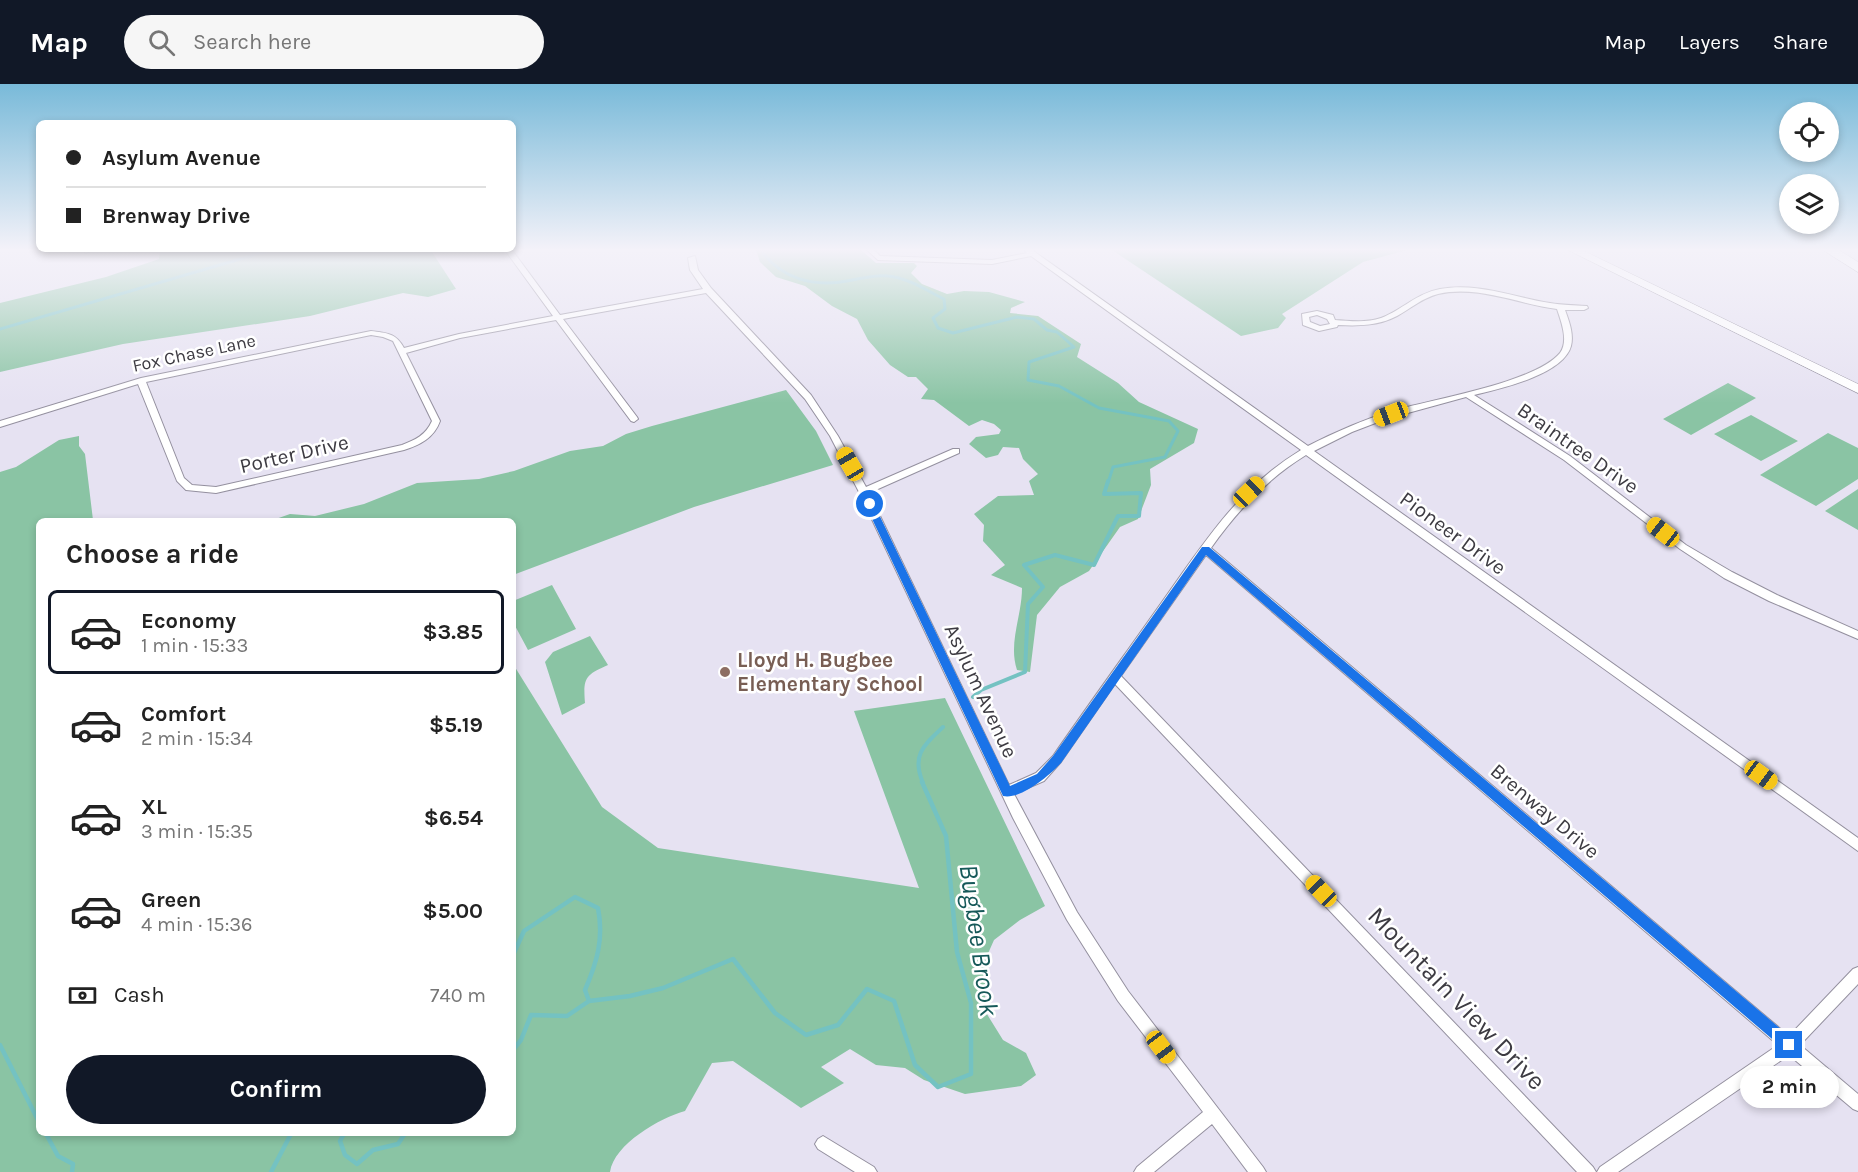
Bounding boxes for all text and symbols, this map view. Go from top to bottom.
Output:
search box [124,15,544,69]
text: Map [30,26,88,59]
icon: search [145,26,178,59]
text: Search here [193,29,311,55]
text: Map [1604,30,1646,54]
text: Layers [1679,30,1740,54]
text: Share [1773,30,1828,54]
map controls [1779,102,1839,234]
button: locate [1779,102,1839,162]
text: Asylum Avenue [102,145,261,171]
button: layers [1779,174,1839,234]
text: Brenway Drive [102,203,250,229]
street label: Fox Chase Lane [130,329,258,377]
street label: Braintree Drive [1513,397,1643,499]
car [1371,399,1411,429]
street label: Porter Drive [237,430,351,478]
car [833,444,867,484]
car [1230,473,1268,511]
street label: Pioneer Drive [1395,486,1511,580]
route start [856,490,883,517]
car [1643,514,1683,550]
text: Choose a ride [66,538,239,570]
icon: car [69,605,123,659]
text: Economy [141,608,236,634]
text: $3.85 [422,619,483,645]
street label: Asylum Avenue [940,620,1022,762]
text: 1 min · 15:33 [141,634,248,657]
place label: Lloyd H. Bugbee Elementary School [737,648,923,696]
marker: Lloyd H. Bugbee Elementary School [718,665,732,679]
icon: car [69,698,123,752]
text: Comfort [141,701,226,727]
text: $5.19 [429,712,483,738]
text: 2 min · 15:34 [141,727,253,750]
car [1741,757,1781,793]
street label: Brenway Drive [1486,759,1604,863]
icon: car [69,791,123,845]
text: XL [141,794,167,820]
text: $6.54 [424,805,483,831]
text: 3 min · 15:35 [141,820,253,843]
water label: Bugbee Brook [952,862,1006,1018]
car [1302,872,1340,910]
icon: car [69,884,123,938]
text: Green [141,887,202,913]
text: $5.00 [422,898,483,924]
street label: Mountain View Drive [1361,900,1552,1096]
text: 4 min · 15:36 [141,913,253,936]
icon: cash [66,979,99,1012]
text: Cash [114,982,164,1008]
text: 740 m [430,984,486,1007]
car [1143,1027,1179,1067]
route end [1775,1031,1802,1058]
button: Confirm [66,1055,486,1124]
callout: 2 min [1740,1066,1838,1108]
text: 2 min [1762,1075,1817,1098]

